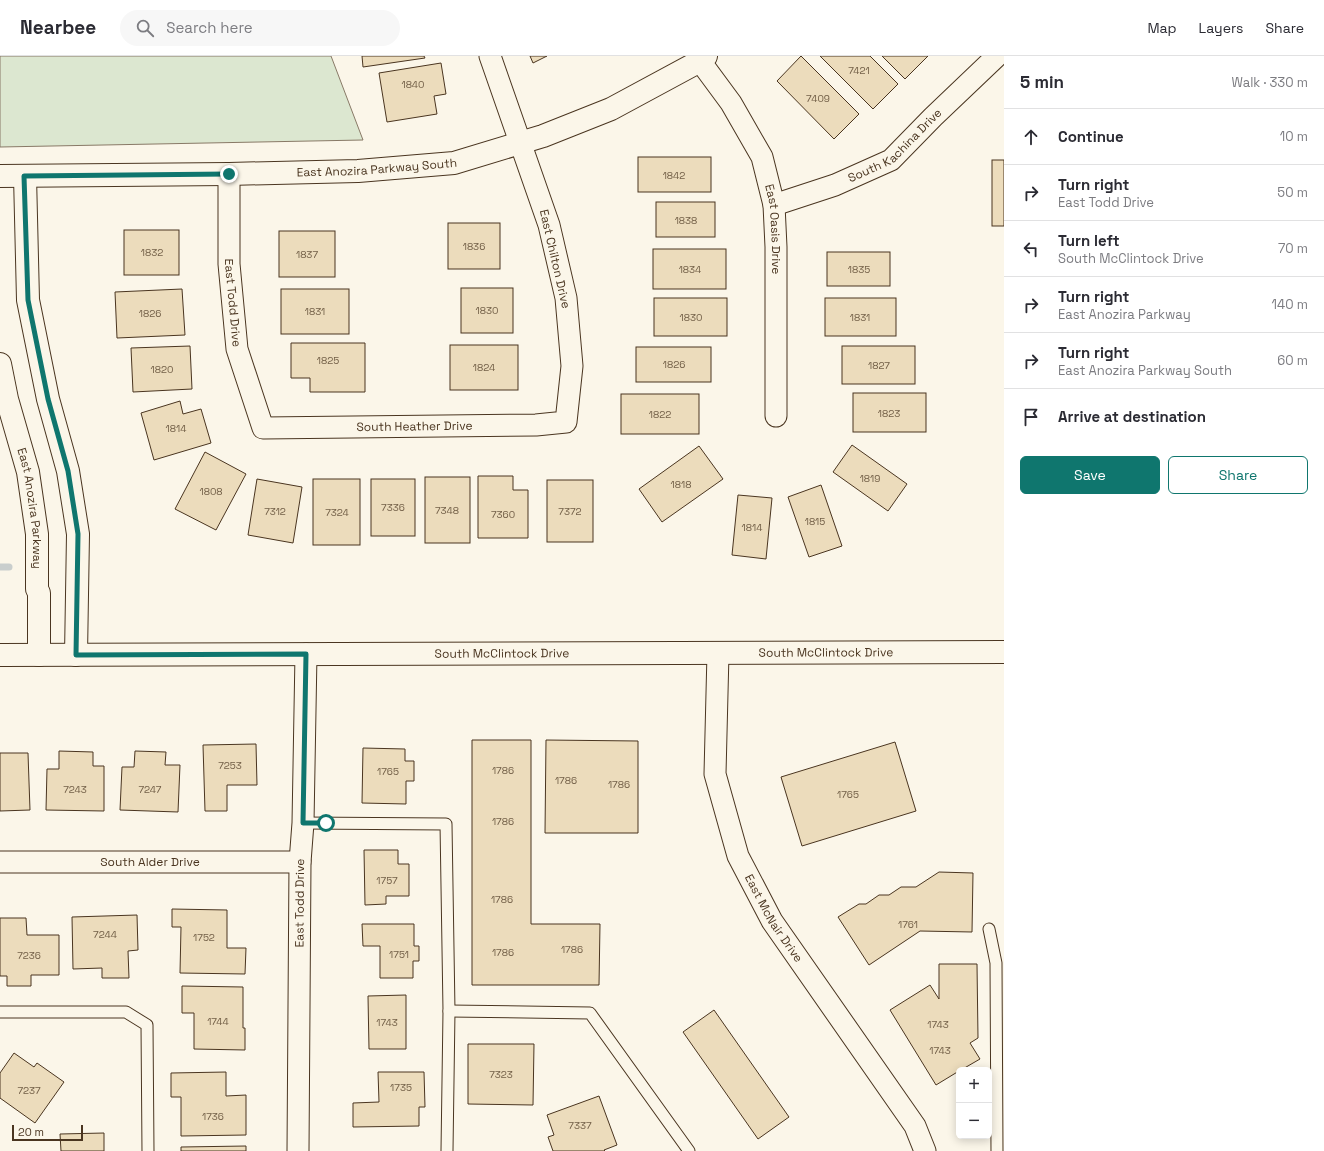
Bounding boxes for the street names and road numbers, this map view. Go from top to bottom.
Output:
street label: South Kachina Drive [845,105,945,186]
street label: East Anozira Parkway South [296,155,458,180]
street label: East Oasis Drive [761,182,784,274]
street label: East Chilton Drive [536,208,574,310]
street label: East Todd Drive [221,259,245,348]
street label: South Heather Drive [356,418,473,435]
street label: East Anozira Parkway [13,446,45,569]
street label: South McClintock Drive [759,644,893,661]
street label: South McClintock Drive [435,645,569,662]
street label: South Alder Drive [100,854,200,870]
street label: East Todd Drive [291,859,308,947]
street label: East McNair Drive [741,871,806,965]

